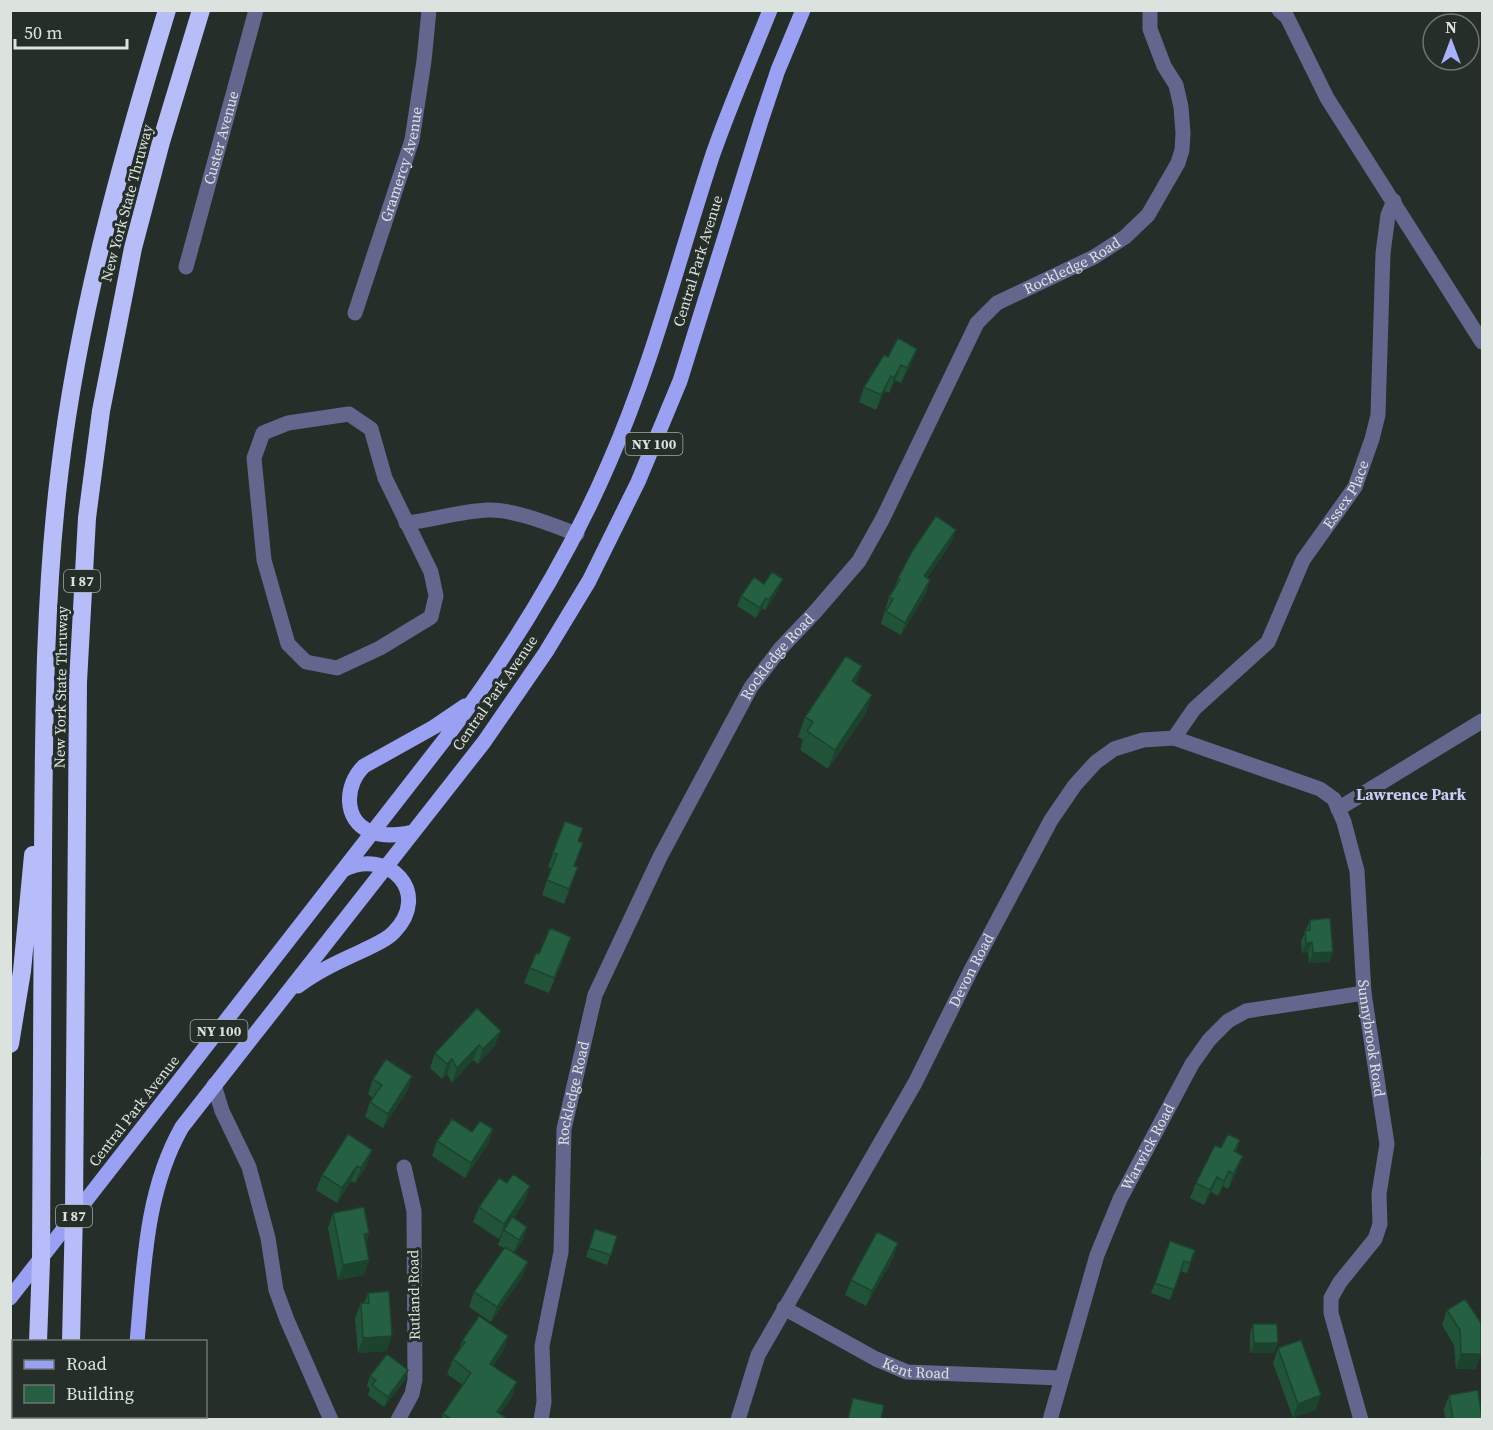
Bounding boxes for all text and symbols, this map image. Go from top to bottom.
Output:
scale bar [15,12,128,50]
north arrow [1421,12,1481,72]
text: N [1445,16,1457,38]
text: 50 m [24,20,62,45]
street label: Custer Avenue [198,88,244,187]
street label: Gramercy Avenue [375,105,427,225]
street label: New York State Thruway [95,122,158,284]
street label: Central Park Avenue [668,192,728,329]
street label: Rockledge Road [1020,231,1125,299]
road number: NY 100 [626,433,682,455]
street label: Essex Place [1317,457,1374,533]
road number: I 87 [64,570,100,592]
street label: New York State Thruway [49,605,72,768]
street label: Rockledge Road [735,608,819,704]
street label: Central Park Avenue [447,631,542,755]
district label: Lawrence Park [1356,783,1466,805]
street label: Devon Road [943,929,999,1011]
street label: Sunnybrook Road [1353,979,1391,1099]
road number: NY 100 [190,1020,248,1042]
street label: Rockledge Road [553,1038,594,1146]
street label: Central Park Avenue [83,1050,184,1171]
street label: Warwick Road [1115,1099,1179,1194]
road number: I 87 [56,1205,92,1227]
street label: Rutland Road [402,1249,425,1340]
legend [12,1340,207,1418]
text: Road [66,1351,107,1376]
street label: Kent Road [879,1352,950,1384]
text: Building [66,1381,134,1406]

